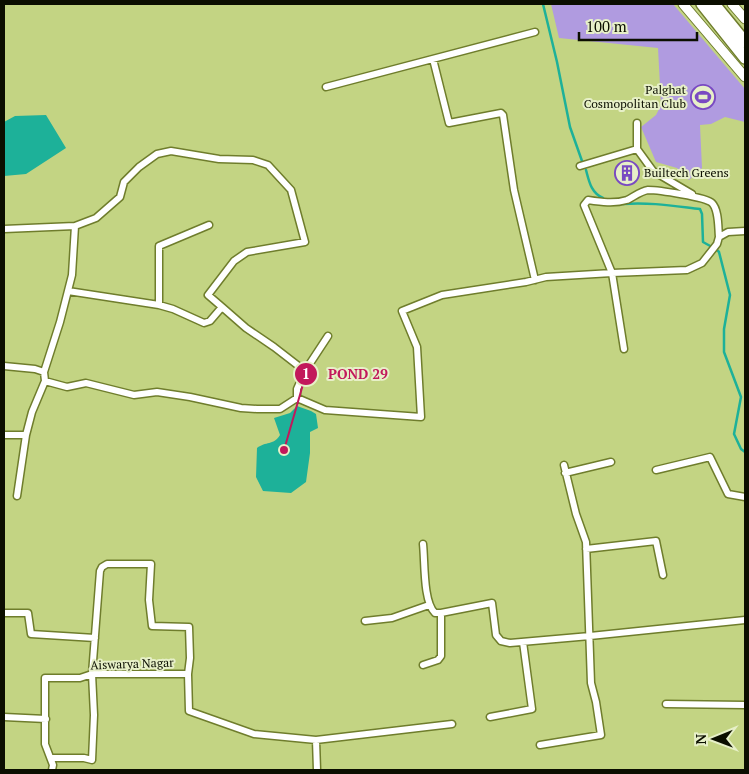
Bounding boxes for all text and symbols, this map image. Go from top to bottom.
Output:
scale bar [579,10,696,42]
text: 100 m [586,16,627,36]
place label: Palghat Cosmopolitan Club [584,82,687,111]
sports icon: Palghat Cosmopolitan Club [690,84,716,110]
building icon: Builtech Greens [614,160,640,186]
place label: Builtech Greens [644,165,729,180]
callout: POND 29 [293,359,398,388]
text: 1 [302,363,310,383]
text: POND 29 [328,364,388,383]
street label: Aiswarya Nagar [90,655,174,672]
north arrow [689,714,739,764]
text: N [691,733,710,745]

